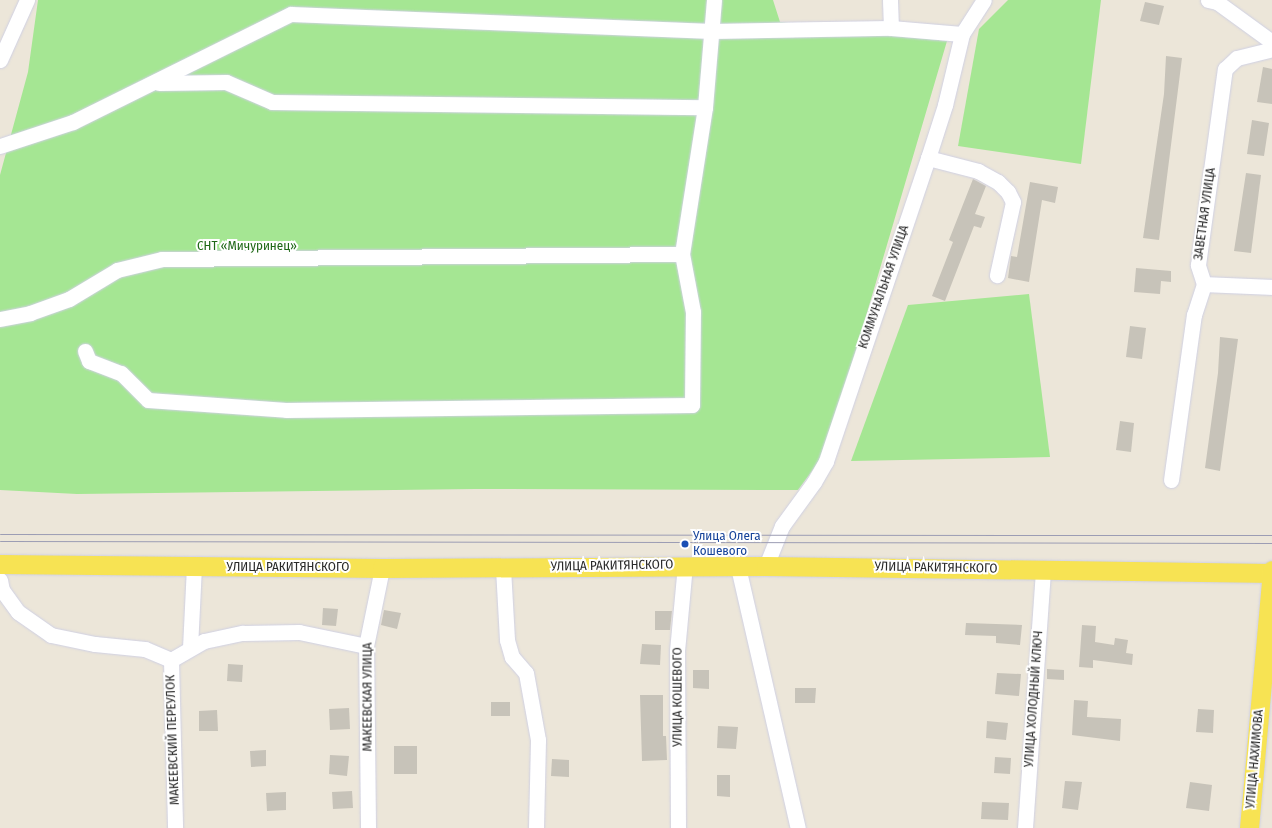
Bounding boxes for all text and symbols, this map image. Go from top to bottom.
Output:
street label: ЗАВЕТНАЯ УЛИЦА [1191,167,1219,261]
street label: КОММУНАЛЬНАЯ УЛИЦА [855,223,913,351]
park label: СНТ «Мичуринец» [197,238,297,254]
place label: Улица Олега Кошевого [693,529,761,560]
marker: Улица Олега Кошевого [680,539,690,549]
street label: УЛИЦА РАКИТЯНСКОГО [550,557,674,575]
street label: УЛИЦА РАКИТЯНСКОГО [227,559,349,575]
street label: УЛИЦА РАКИТЯНСКОГО [874,559,998,577]
street label: УЛИЦА ХОЛОДНЫЙ КЛЮЧ [1021,630,1047,768]
street label: МАКЕЕВСКАЯ УЛИЦА [360,642,376,752]
street label: УЛИЦА КОШЕВОГО [670,647,686,747]
street label: МАКЕЕВСКИЙ ПЕРЕУЛОК [163,675,183,805]
street label: УЛИЦА НАХИМОВА [1243,709,1267,809]

